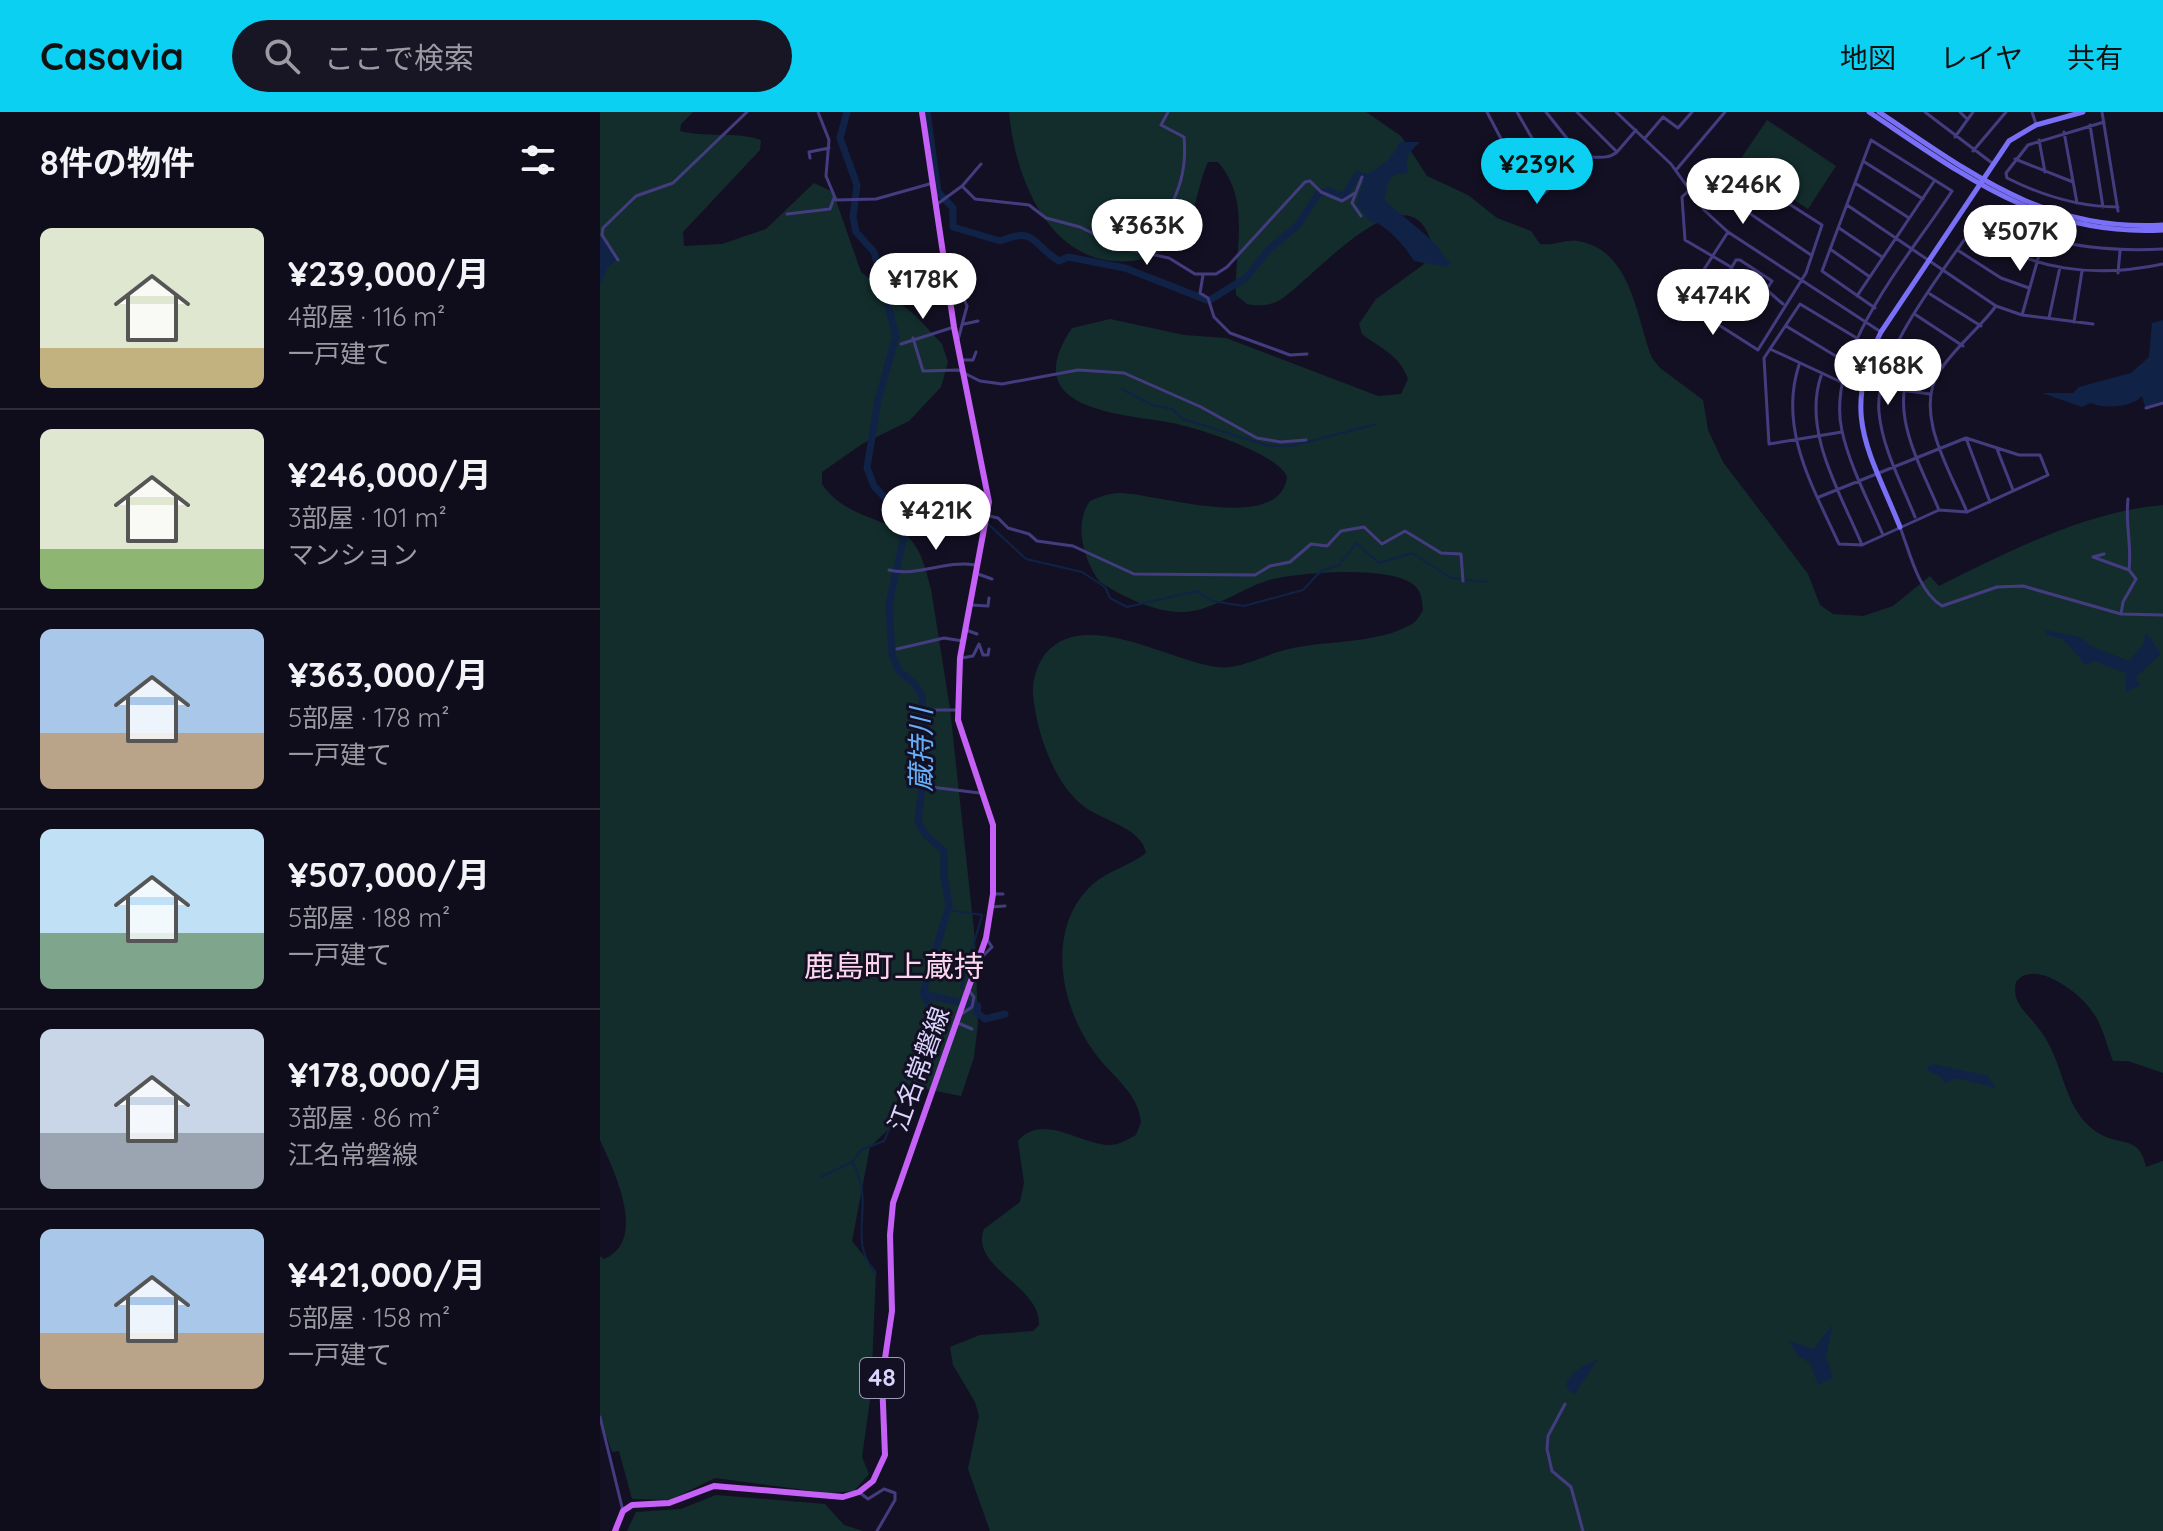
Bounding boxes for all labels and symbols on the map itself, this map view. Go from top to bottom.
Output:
pin: ¥239K [1481,138,1593,206]
pin: ¥246K [1687,158,1799,226]
pin: ¥363K [1091,199,1203,267]
pin: ¥507K [1964,205,2076,273]
pin: ¥178K [867,253,979,321]
pin: ¥474K [1657,269,1769,337]
pin: ¥168K [1832,339,1944,407]
pin: ¥421K [880,484,992,552]
water label: 蔵持川 [903,705,938,792]
district label: 鹿島町上蔵持 [804,947,984,985]
street label: 江名常磐線 [881,1002,956,1136]
road number: 48 [860,1358,904,1398]

